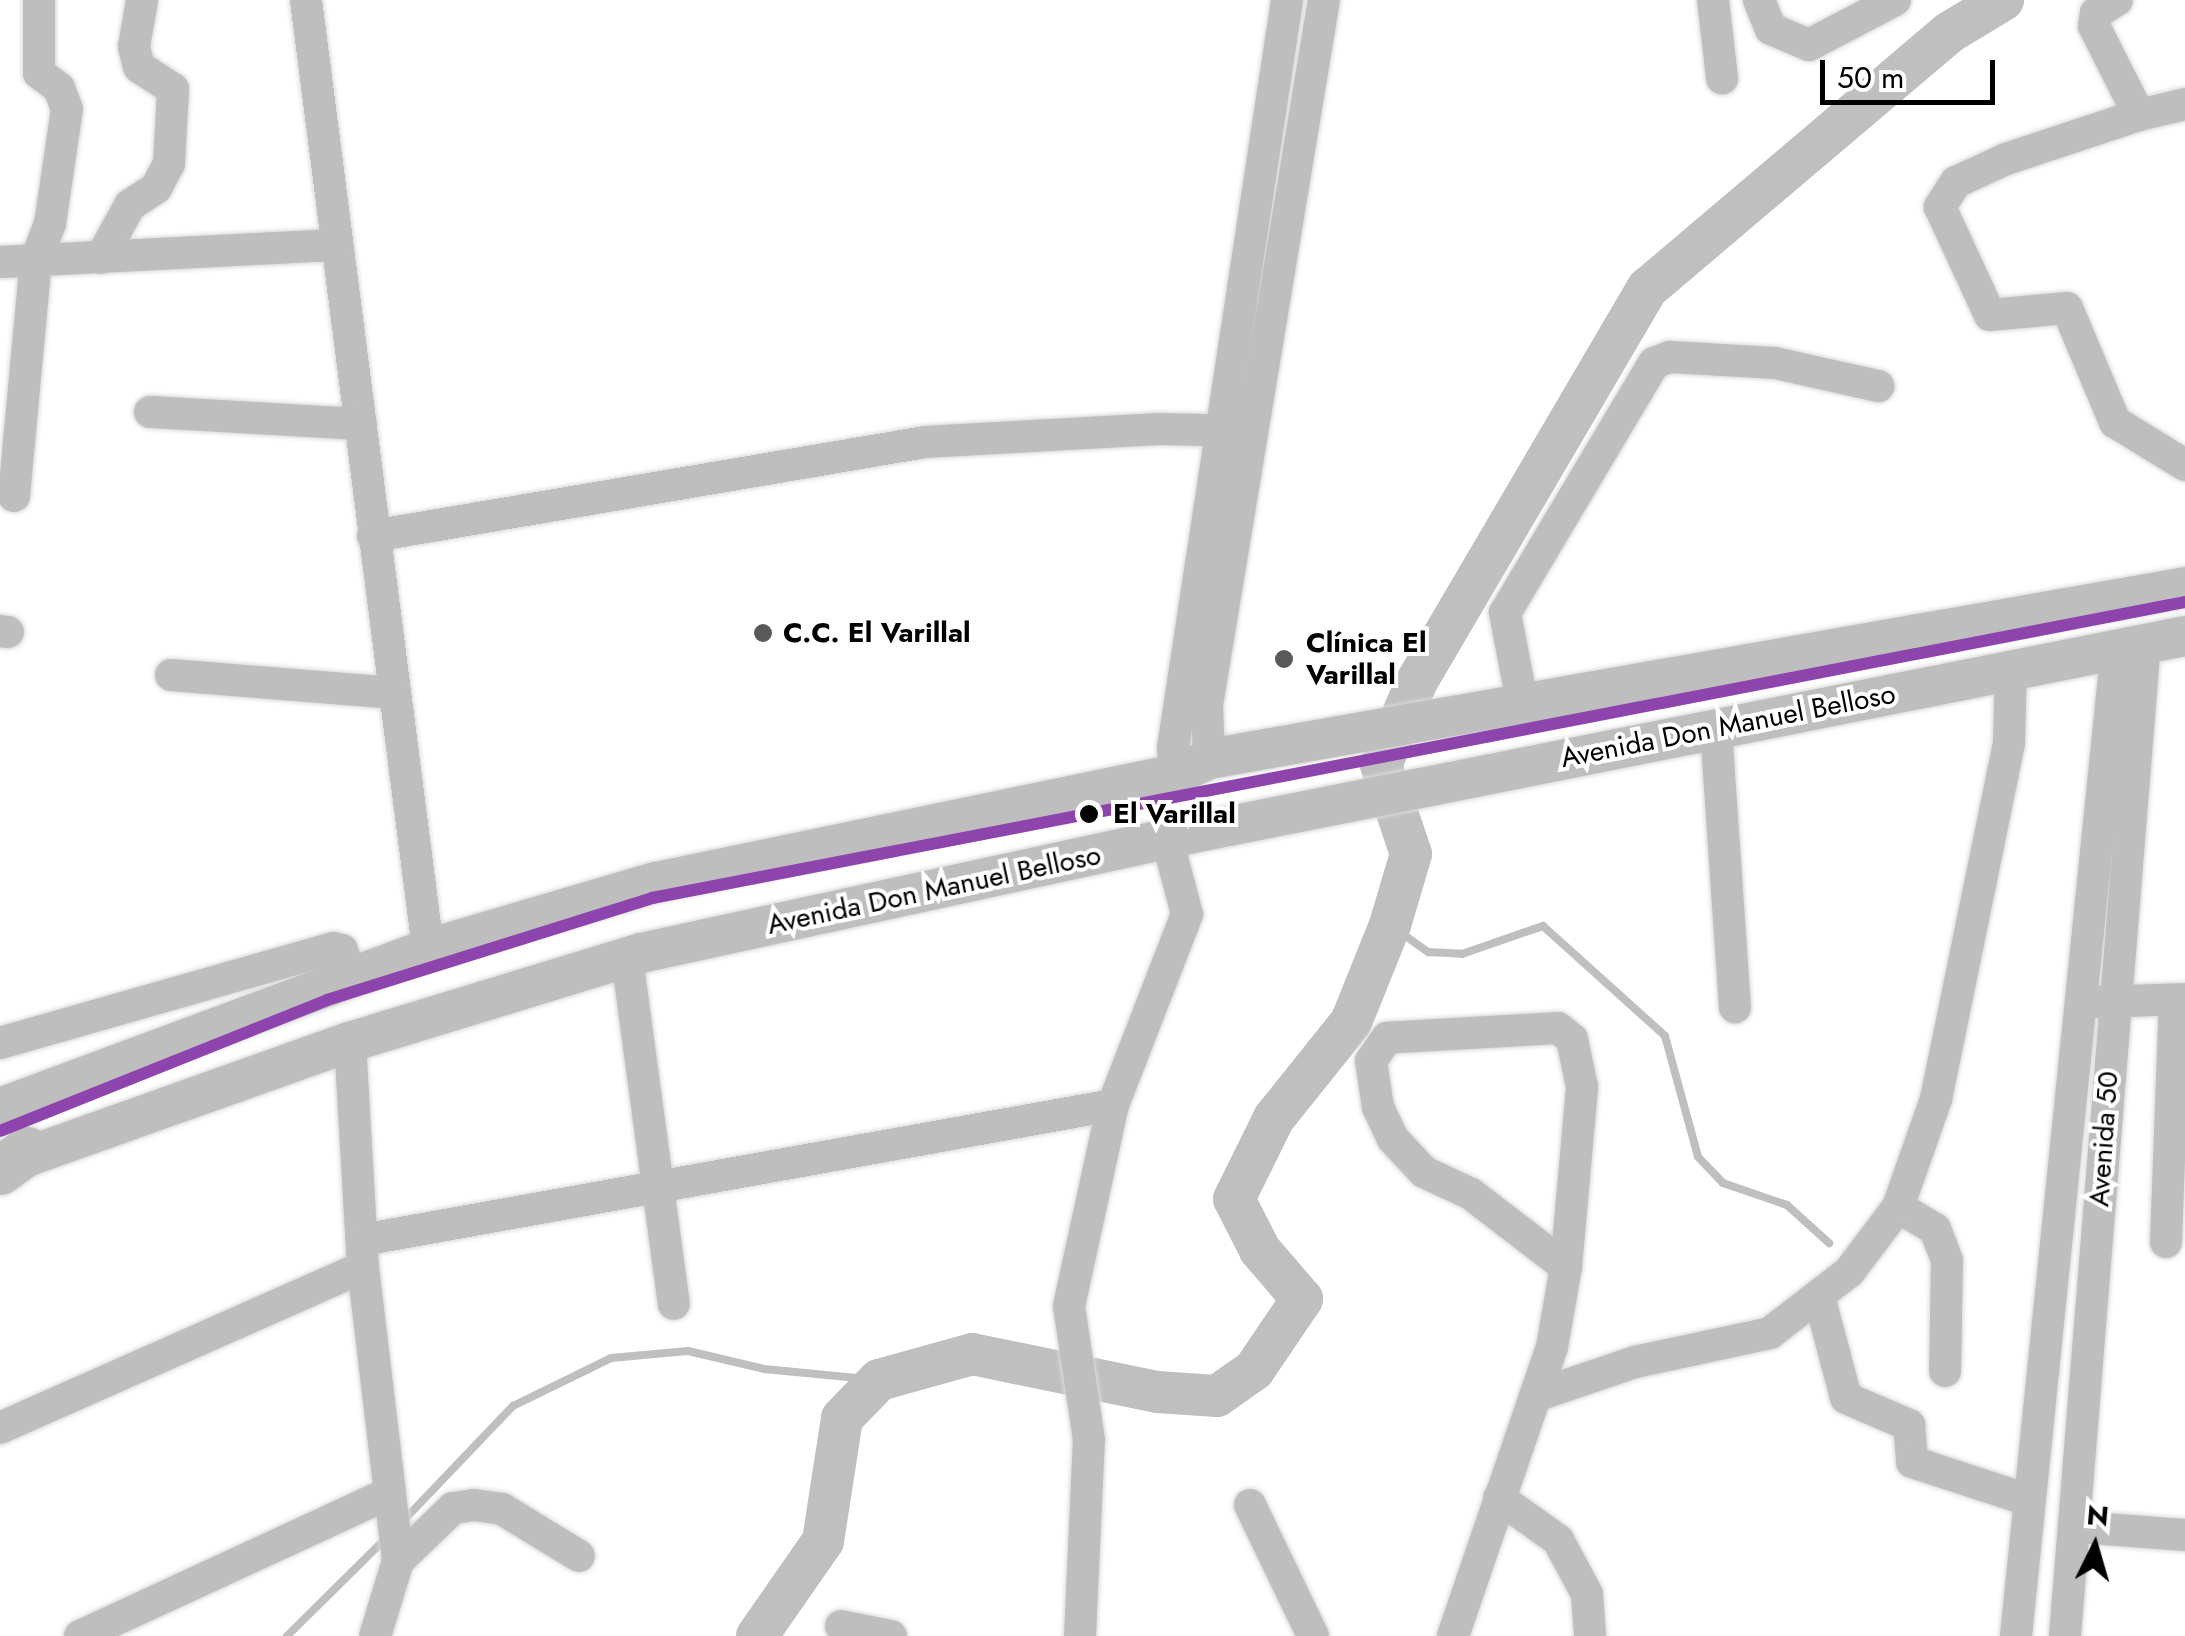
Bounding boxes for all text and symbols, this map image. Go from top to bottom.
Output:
scale bar [1825,40,2000,102]
text: 50 m [1837,56,1904,99]
place label: C.C. El Varillal [783,616,971,650]
marker: C.C. El Varillal [752,622,774,644]
place label: Clínica El Varillal [1306,626,1427,692]
marker: Clínica El Varillal [1271,646,1297,672]
street label: Avenida Don Manuel Belloso [1558,677,1898,775]
place label: El Varillal [1113,797,1236,831]
marker: El Varillal [1074,799,1104,829]
street label: Avenida Don Manuel Belloso [764,838,1104,942]
street label: Avenida 50 [2083,1070,2125,1208]
text: N [2085,1494,2111,1537]
north arrow [2045,1496,2145,1596]

